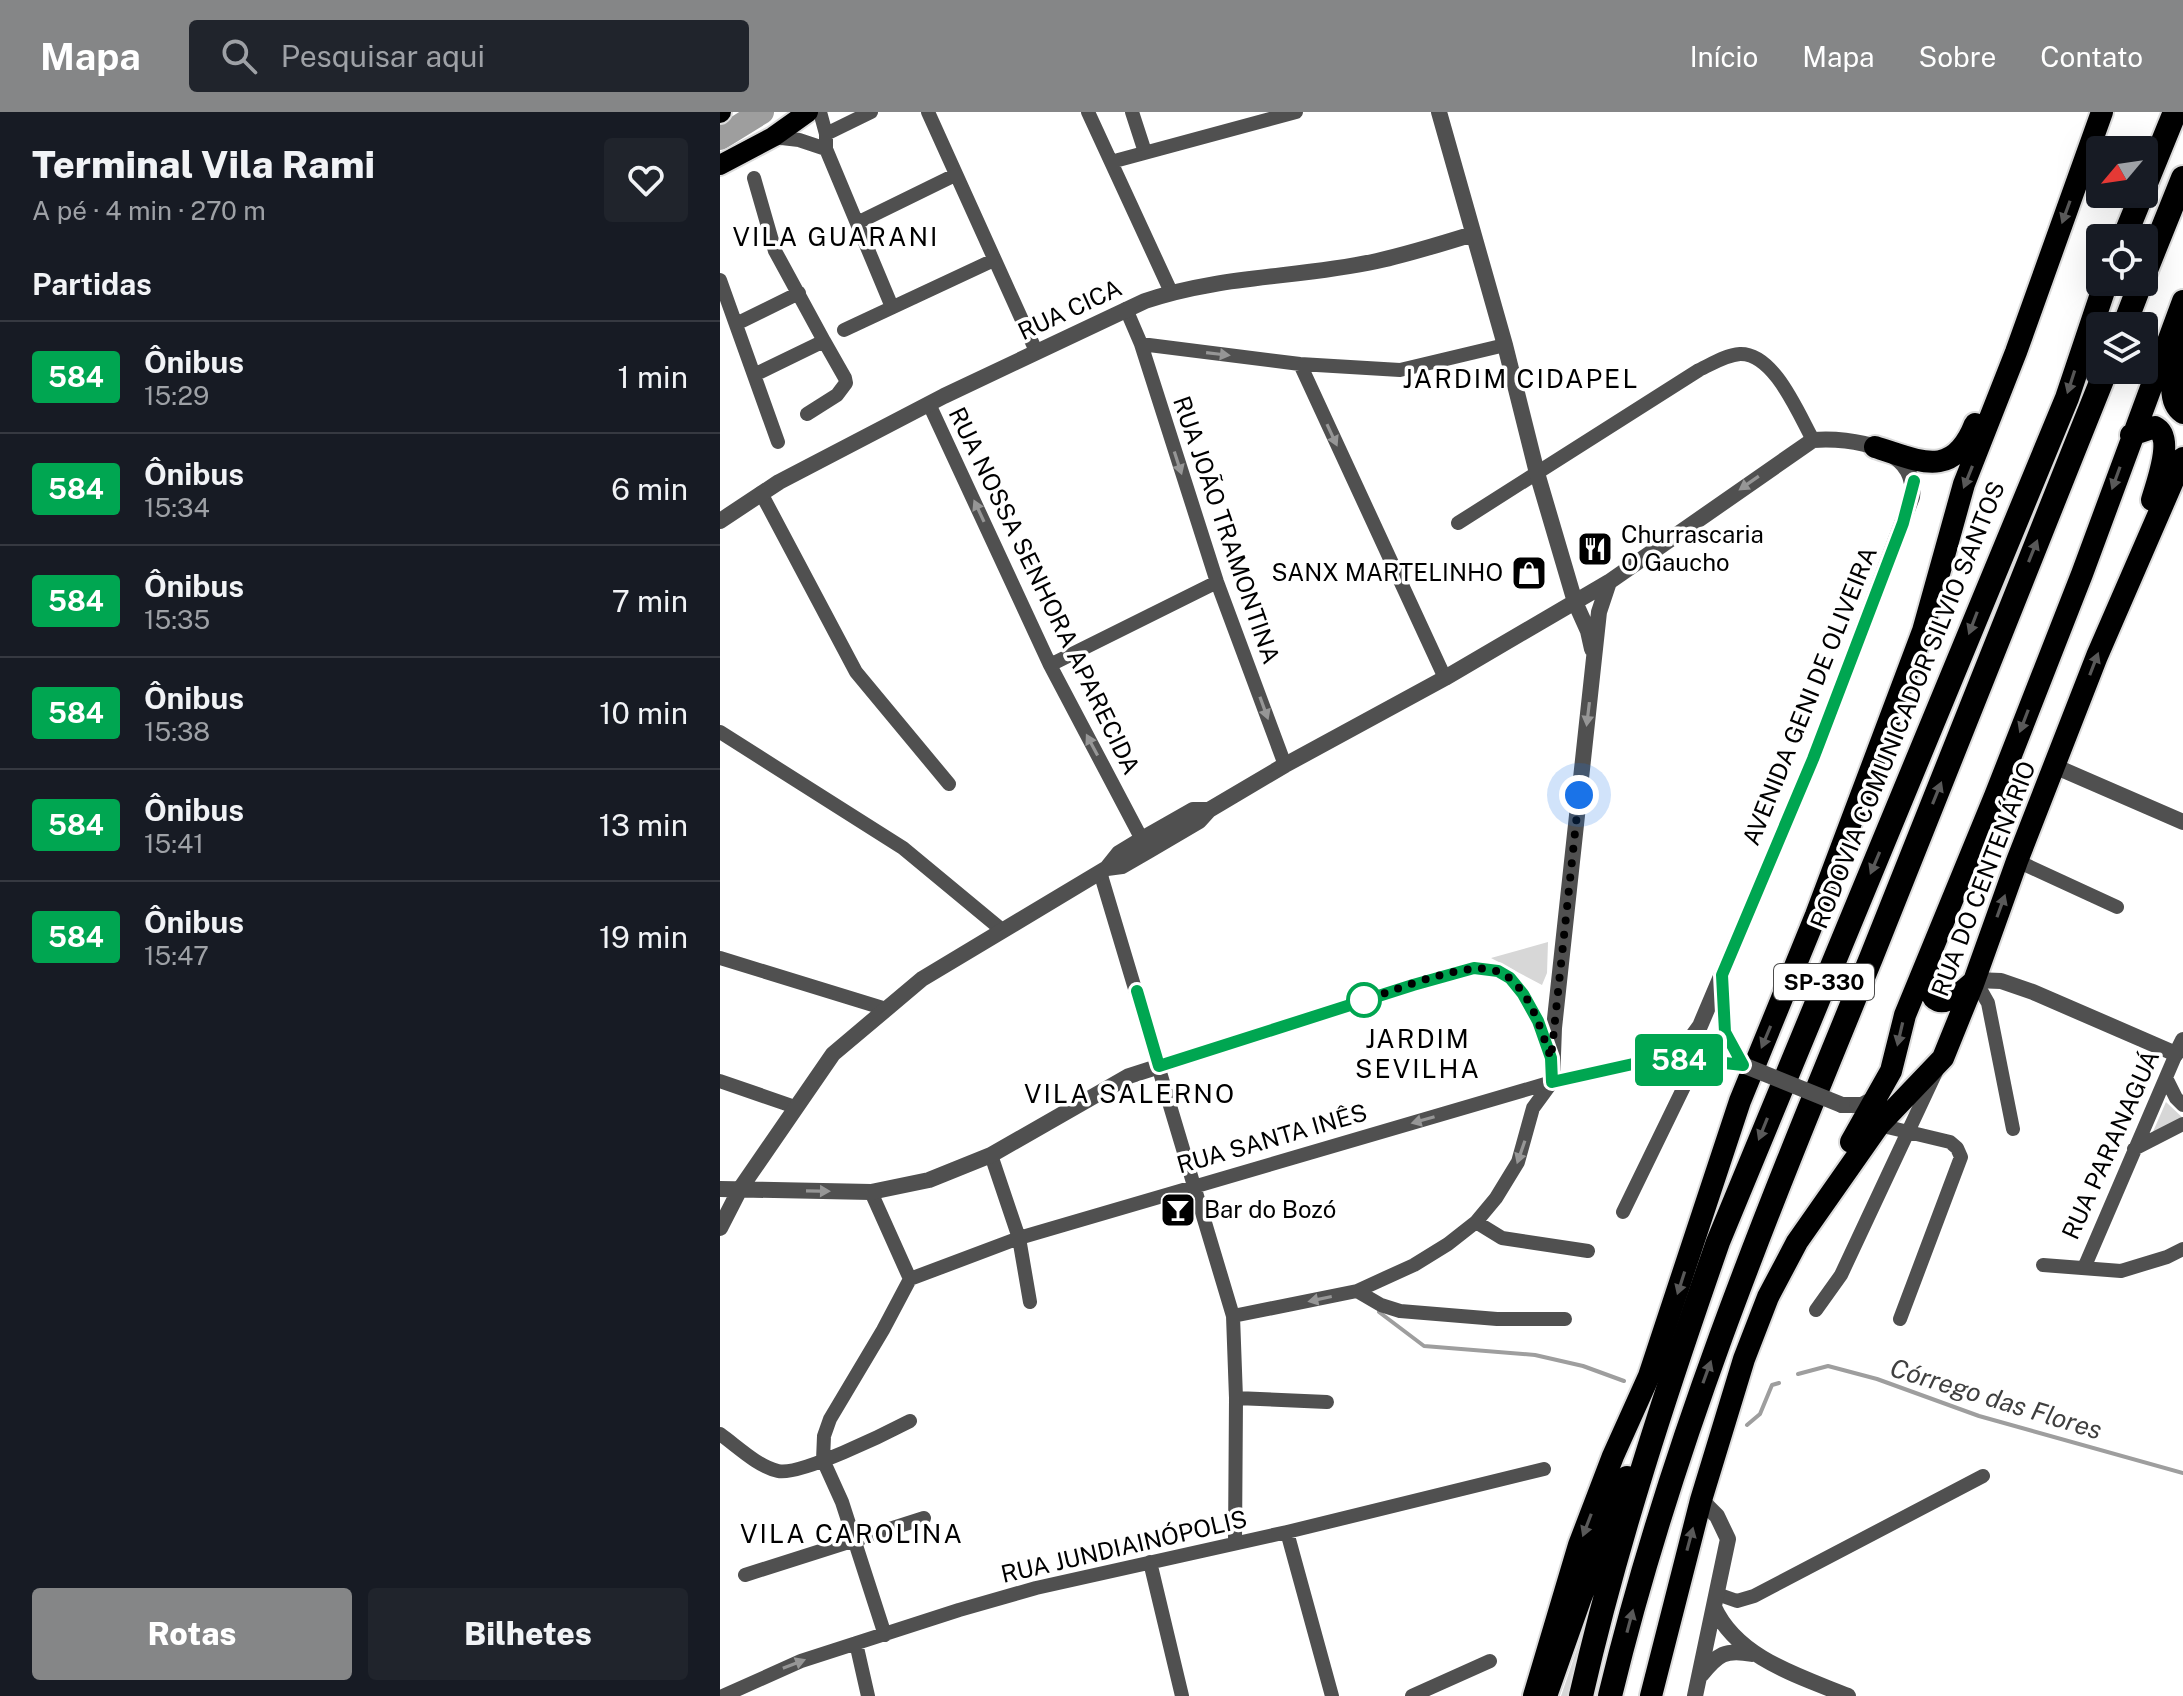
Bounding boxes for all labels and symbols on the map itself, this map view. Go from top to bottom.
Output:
north arrow [2086,136,2158,208]
one-way arrow [2059,200,2072,224]
district label: VILA GUARANI [733,221,939,252]
street label: RUA CICA [1013,273,1126,345]
one-way arrow [1206,348,1231,361]
district label: JARDIM CIDAPEL [1403,363,1639,394]
one-way arrow [2065,371,2077,395]
street label: RUA JOÃO TRAMONTINA [1168,392,1286,667]
street label: RUA NOSSA SENHORA APARECIDA [944,403,1146,779]
one-way arrow [1326,423,1339,447]
one-way arrow [1173,451,1185,475]
one-way arrow [1961,465,1974,489]
one-way arrow [2109,466,2121,490]
one-way arrow [1738,475,1759,490]
street label: RODOVIA COMUNICADOR SILVIO SANTOS [1804,477,2010,932]
one-way arrow [972,500,986,523]
place label: Churrascaria O Gaucho [1621,520,1764,576]
restaurant icon: Churrascaria O Gaucho [1576,530,1614,568]
one-way arrow [2027,539,2040,563]
street label: AVENIDA GENI DE OLIVEIRA [1736,542,1882,849]
shop icon: SANX MARTELINHO [1510,554,1548,592]
place label: SANX MARTELINHO [1272,558,1503,586]
one-way arrow [1966,611,1979,635]
one-way arrow [2088,652,2101,676]
one-way arrow [1258,696,1271,720]
one-way arrow [1582,702,1595,727]
one-way arrow [2017,709,2030,733]
one-way arrow [1086,734,1099,757]
street label: RUA DO CENTENÁRIO [1925,757,2041,1000]
your location [1559,775,1599,815]
one-way arrow [1931,781,1944,805]
one-way arrow [1868,852,1881,875]
one-way arrow [1995,894,2008,918]
road number: SP-330 [1774,964,1874,1000]
unlabelled marker [1347,983,1381,1017]
one-way arrow [1893,1022,1906,1047]
district label: JARDIM SEVILHA [1355,1023,1481,1084]
one-way arrow [1759,1025,1772,1049]
line badge: 584 [1633,1034,1725,1086]
street label: RUA PARANAGUÁ [2056,1046,2164,1243]
district label: VILA SALERNO [1024,1078,1236,1109]
street label: RUA SANTA INÊS [1173,1098,1370,1179]
one-way arrow [1411,1114,1436,1126]
one-way arrow [1757,1117,1770,1141]
one-way arrow [1514,1140,1526,1164]
one-way arrow [806,1185,831,1197]
bar icon: Bar do Bozó [1159,1191,1197,1229]
place label: Bar do Bozó [1204,1195,1336,1223]
one-way arrow [1674,1271,1686,1295]
one-way arrow [1307,1293,1332,1306]
water label: Córrego das Flores [1886,1352,2106,1445]
one-way arrow [1701,1360,1713,1384]
street label: RUA JUNDIAINÓPOLIS [998,1504,1249,1588]
one-way arrow [1580,1513,1593,1537]
district label: VILA CAROLINA [740,1518,964,1549]
one-way arrow [1684,1526,1697,1550]
one-way arrow [1624,1608,1637,1632]
one-way arrow [782,1657,806,1670]

